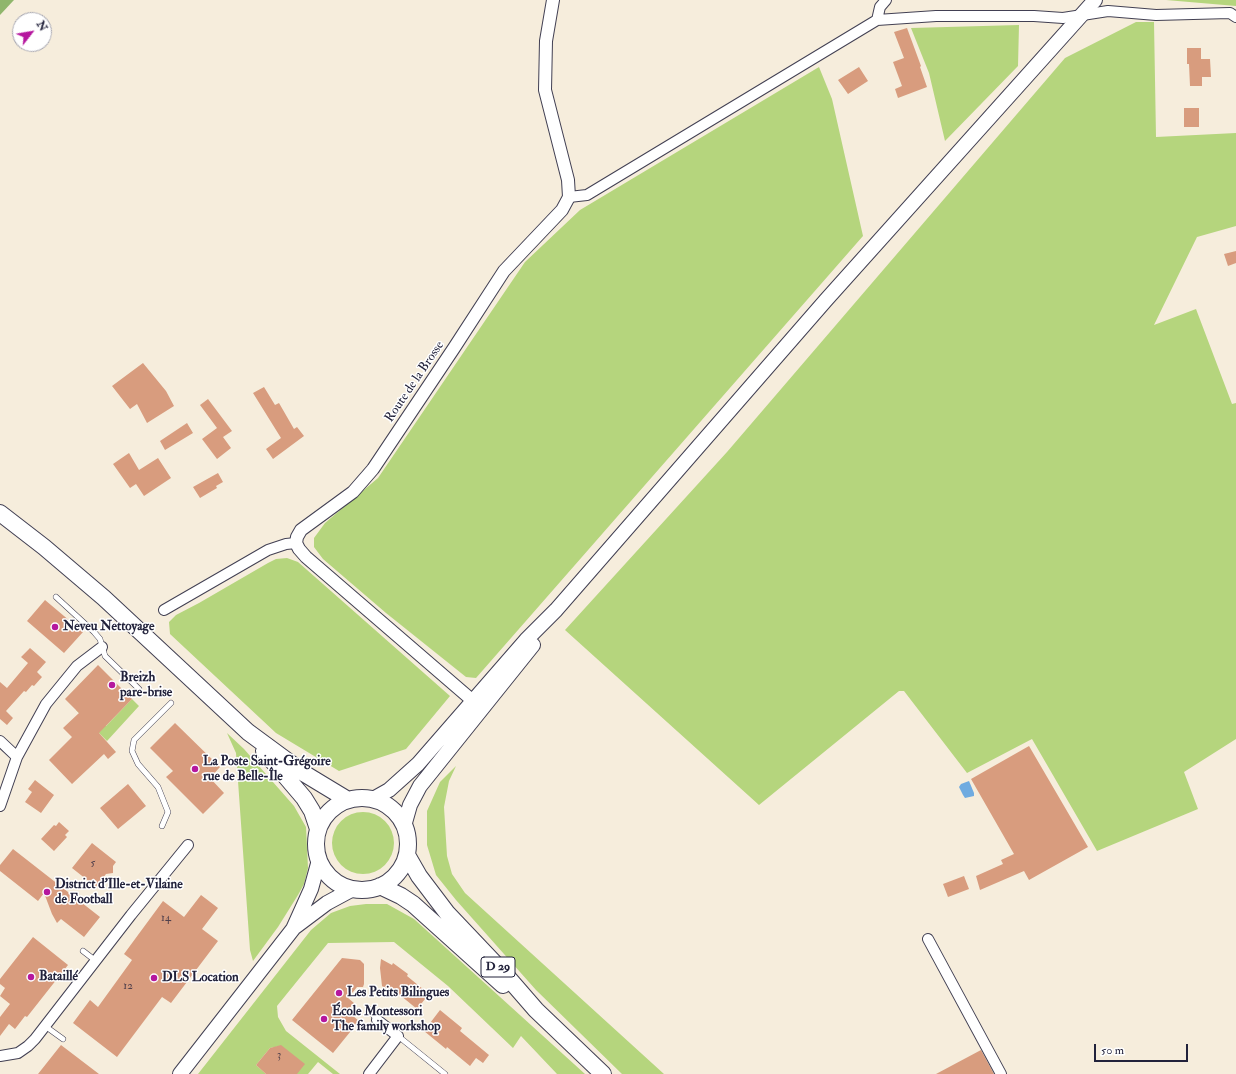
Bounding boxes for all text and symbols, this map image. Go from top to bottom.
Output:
north arrow [12,12,52,52]
text: N [34,18,50,34]
street label: Route de la Brosse [382,339,448,425]
place label: Neveu Nettoyage [63,619,154,635]
marker: Neveu Nettoyage [50,622,60,632]
place label: Breizh pare-brise [120,670,172,701]
marker: Breizh pare-brise [107,680,117,690]
place label: La Poste Saint-Grégoire rue de Belle-Île [203,754,331,785]
marker: La Poste Saint-Grégoire rue de Belle-Île [190,764,200,774]
house number: 5 [91,857,95,871]
place label: District d'Ille-et-Vilaine de Football [55,877,183,908]
marker: District d'Ille-et-Vilaine de Football [42,887,52,897]
house number: 14 [161,912,171,926]
road number: D 29 [481,957,515,977]
place label: Bataillé [39,969,78,985]
place label: DLS Location [162,970,239,986]
marker: Bataillé [26,972,36,982]
marker: DLS Location [149,973,159,983]
house number: 12 [123,980,133,994]
place label: Les Petits Bilingues [347,985,449,1001]
marker: Les Petits Bilingues [334,988,344,998]
place label: École Montessori The family workshop [332,1004,441,1035]
marker: École Montessori The family workshop [319,1014,329,1024]
scale bar [1096,1036,1190,1062]
text: 50 m [1101,1043,1124,1058]
house number: 3 [277,1049,281,1063]

